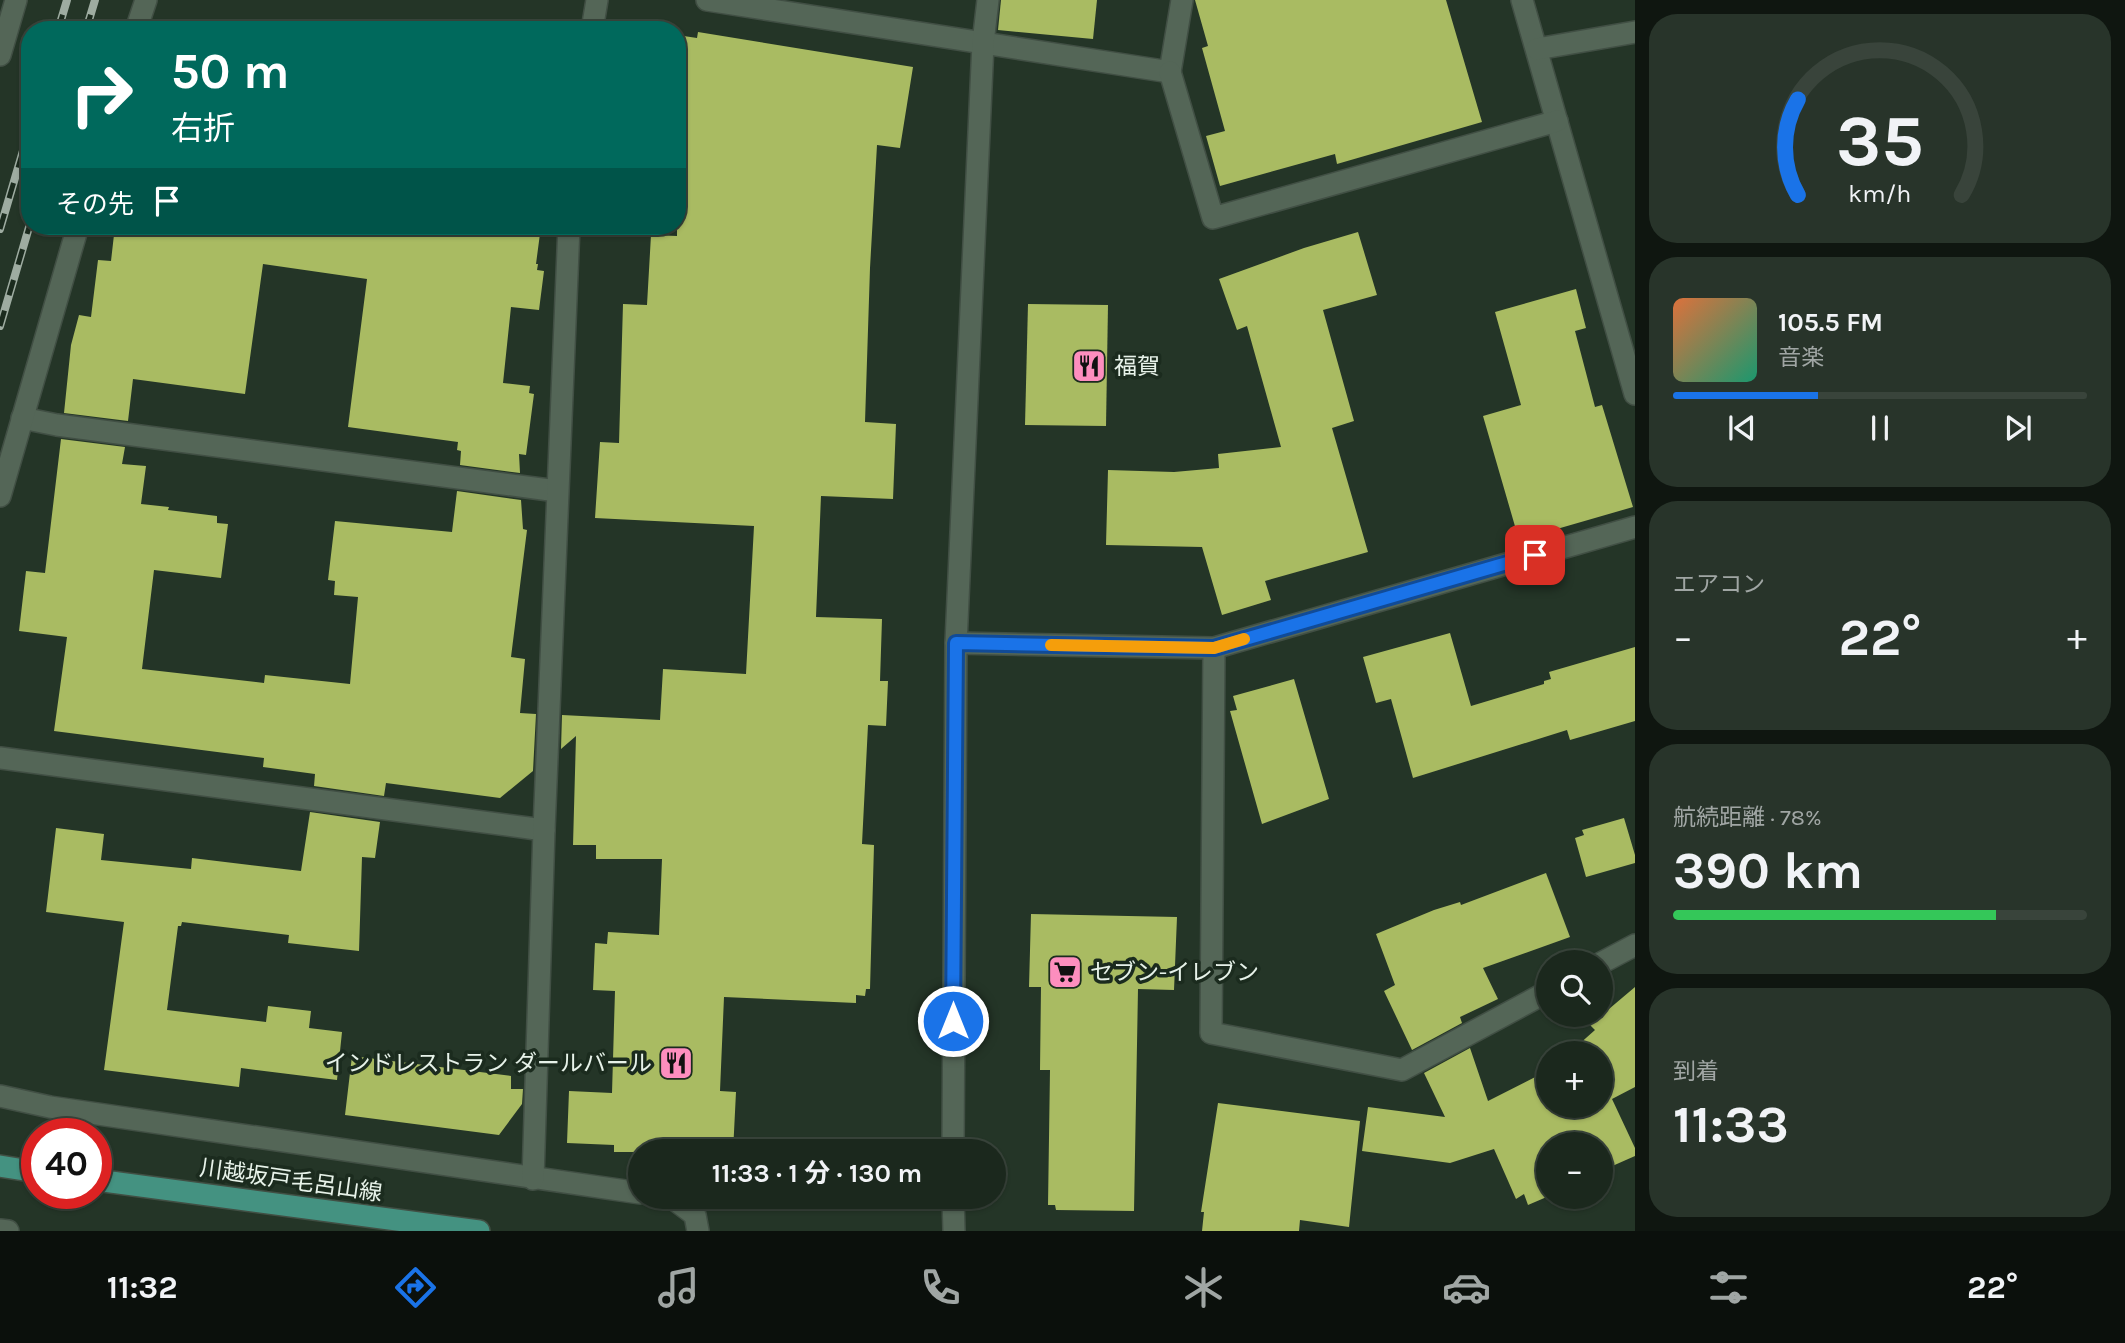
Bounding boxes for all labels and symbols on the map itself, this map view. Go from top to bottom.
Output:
restaurant icon: 福賀 [1070,347,1108,385]
place label: 福賀 [1114,353,1160,380]
pin [1505,525,1565,585]
supermarket icon: セブン-イレブン [1046,953,1084,991]
place label: セブン-イレブン [1090,959,1259,986]
position arrow [916,984,990,1058]
restaurant icon: インドレストラン ダールバール [657,1044,695,1082]
place label: インドレストラン ダールバール [325,1050,652,1077]
speed limit sign: 40 [21,1118,112,1209]
street label: 川越坂戸毛呂山線 [198,1154,384,1207]

